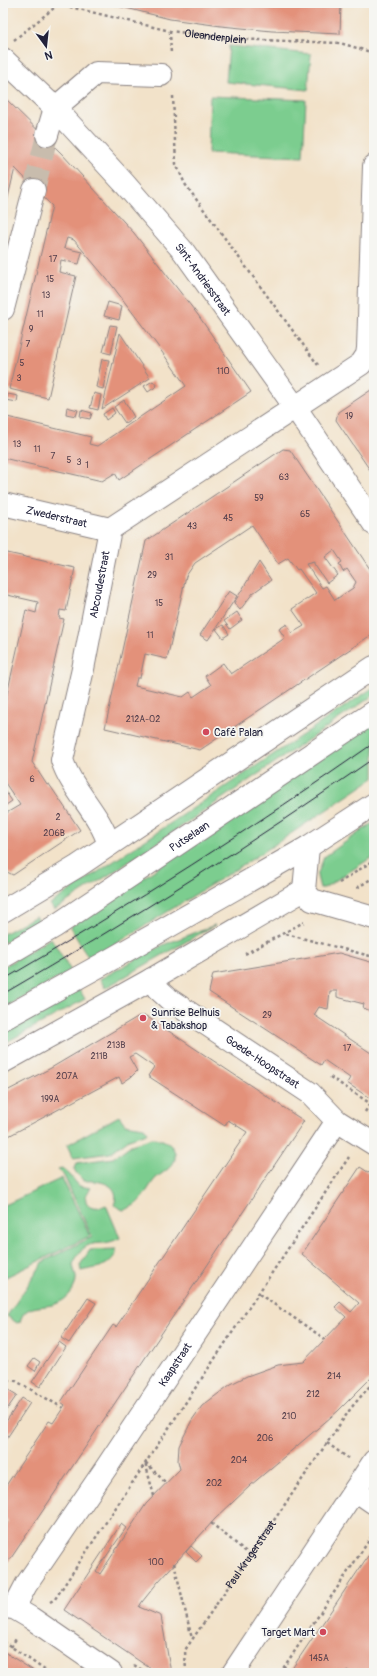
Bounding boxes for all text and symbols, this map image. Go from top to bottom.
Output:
north arrow [26,26,66,66]
street label: Oleanderplein [184,27,247,46]
text: N [43,48,54,63]
street label: Sint-Andriesstraat [172,241,234,319]
house number: 17 [49,254,57,265]
house number: 15 [46,274,54,285]
house number: 13 [42,290,50,301]
house number: 11 [36,309,44,320]
house number: 9 [29,324,34,335]
house number: 7 [26,339,31,350]
house number: 5 [20,358,25,369]
house number: 110 [216,366,230,377]
house number: 3 [16,373,22,384]
house number: 19 [345,411,353,422]
house number: 13 [13,439,21,450]
house number: 11 [33,444,41,455]
house number: 7 [51,451,56,462]
house number: 5 [67,455,72,466]
house number: 3 [76,457,82,468]
house number: 1 [85,460,89,471]
house number: 63 [279,472,289,483]
house number: 59 [254,493,264,504]
street label: Zwederstraat [24,504,89,531]
house number: 65 [300,509,310,520]
house number: 45 [223,513,233,524]
house number: 43 [187,521,197,532]
street label: Abcoudestraat [87,549,113,619]
house number: 31 [165,552,173,563]
house number: 29 [147,570,157,581]
house number: 15 [155,598,163,609]
house number: 11 [146,630,154,641]
house number: 212A-02 [126,714,160,725]
place label: Café Palan [214,726,263,739]
marker: Café Palan [201,727,211,737]
house number: 6 [29,774,35,785]
house number: 2 [55,812,61,823]
street label: Putselaan [167,819,212,855]
house number: 206B [43,828,65,839]
place label: Sunrise Belhuis & Tabakshop [151,1006,220,1032]
house number: 29 [262,1010,272,1021]
marker: Sunrise Belhuis & Tabakshop [138,1013,148,1023]
street label: Goede-Hoopstraat [223,1033,302,1091]
house number: 213B [107,1040,125,1051]
house number: 17 [343,1043,351,1054]
house number: 211B [90,1051,108,1062]
house number: 207A [56,1071,78,1082]
house number: 199A [41,1094,59,1105]
street label: Kaapstraat [156,1340,195,1389]
house number: 214 [327,1371,342,1382]
house number: 212 [306,1389,320,1400]
house number: 210 [282,1411,296,1422]
house number: 206 [257,1433,273,1444]
house number: 204 [231,1455,248,1466]
house number: 202 [206,1478,222,1489]
street label: Paul Krugerstraat [223,1518,279,1591]
house number: 100 [148,1557,164,1568]
place label: Target Mart [261,1626,316,1639]
marker: Target Mart [318,1627,328,1637]
house number: 145A [309,1653,329,1664]

